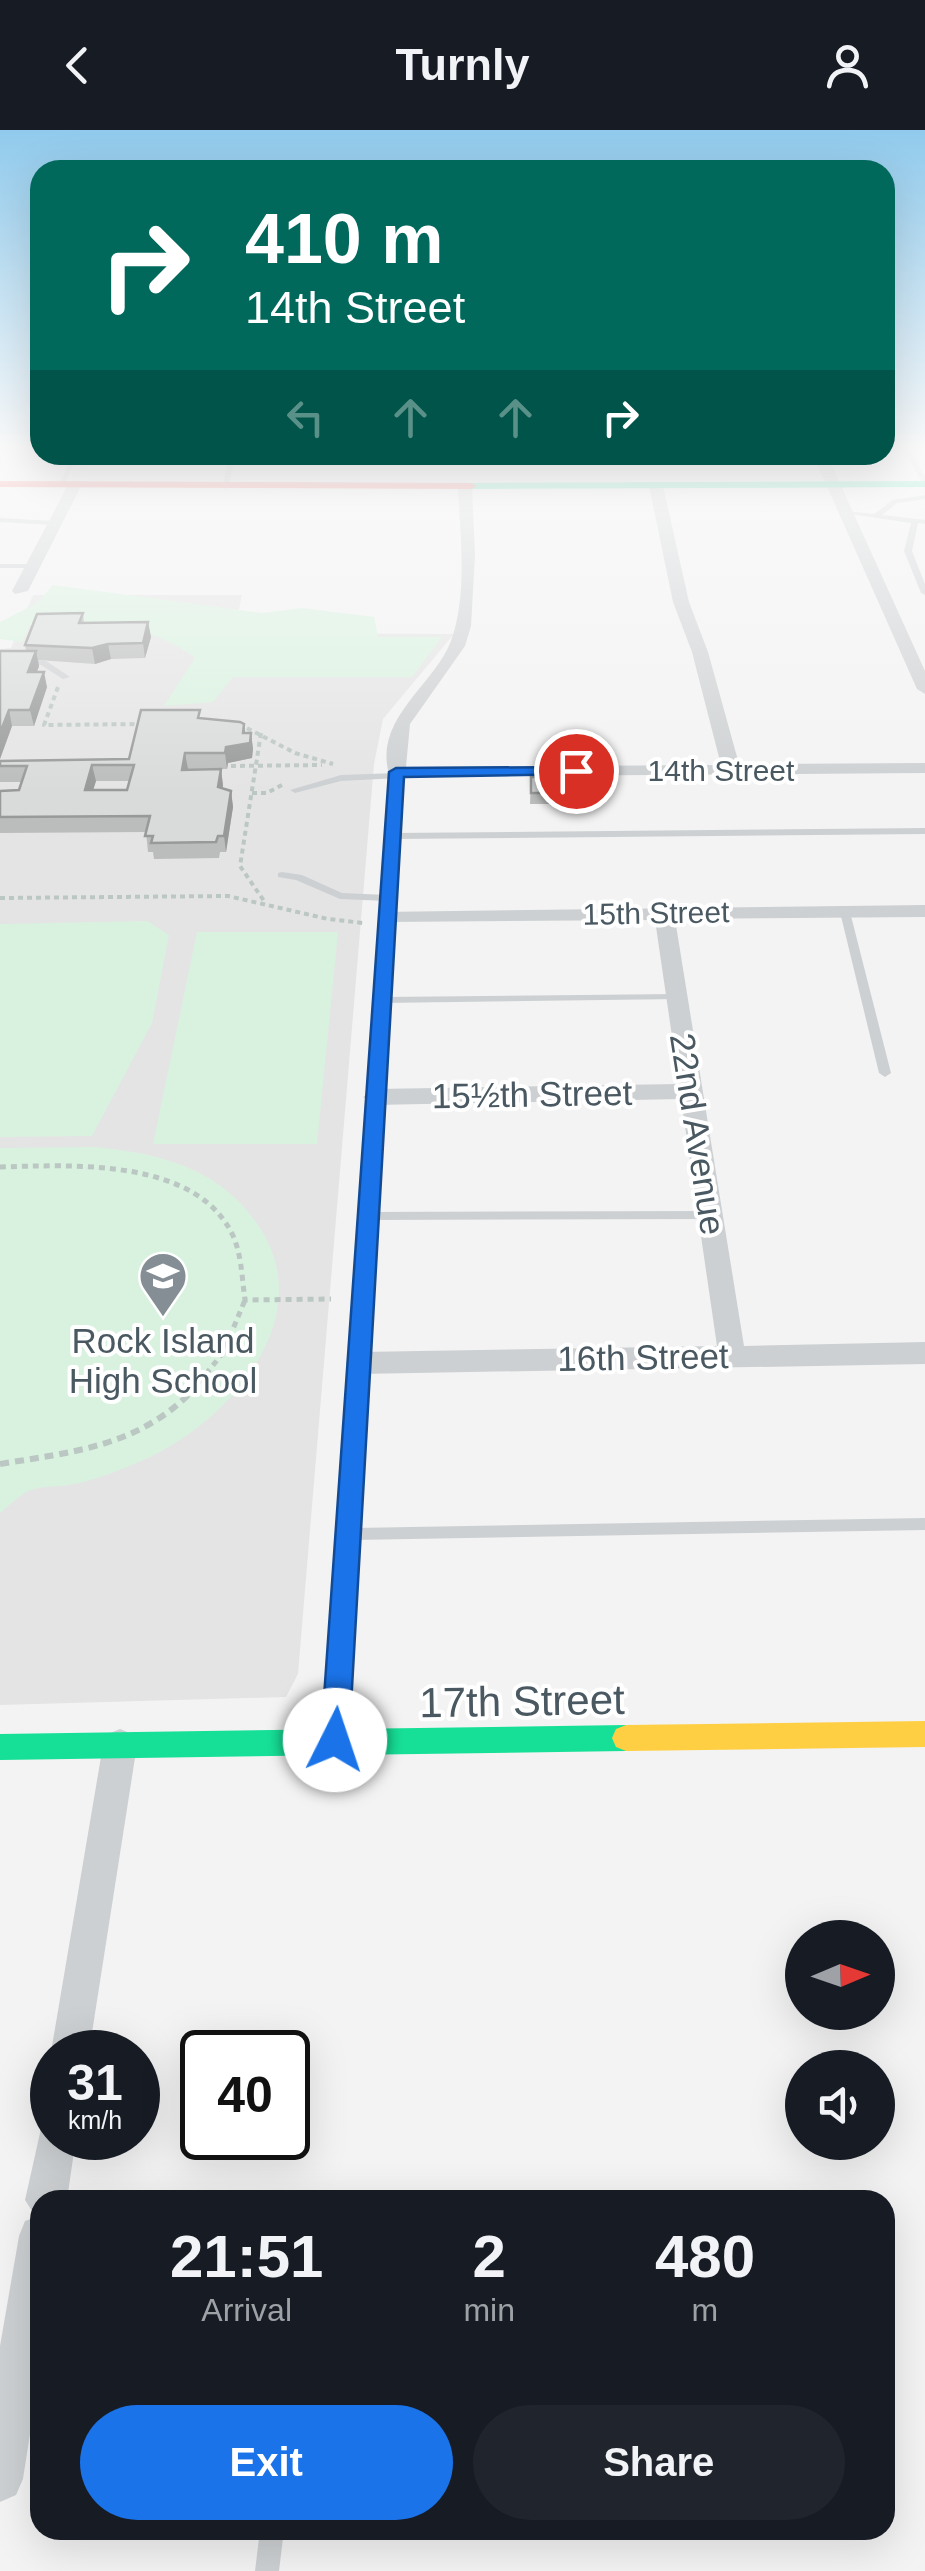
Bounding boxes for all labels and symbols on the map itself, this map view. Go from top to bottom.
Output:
pin [534,729,619,814]
street label: 14th Street [648,754,795,787]
street label: 15th Street [582,895,730,931]
street label: 22nd Avenue [663,1030,733,1238]
street label: 15½th Street [431,1073,633,1115]
school or university icon: Rock Island High School [137,1250,189,1318]
place label: Rock Island High School [69,1321,257,1400]
street label: 16th Street [557,1336,729,1378]
street label: 17th Street [419,1676,625,1726]
position arrow [283,1688,387,1792]
north arrow [785,1920,895,2030]
speed limit sign: 40 [180,2030,310,2160]

